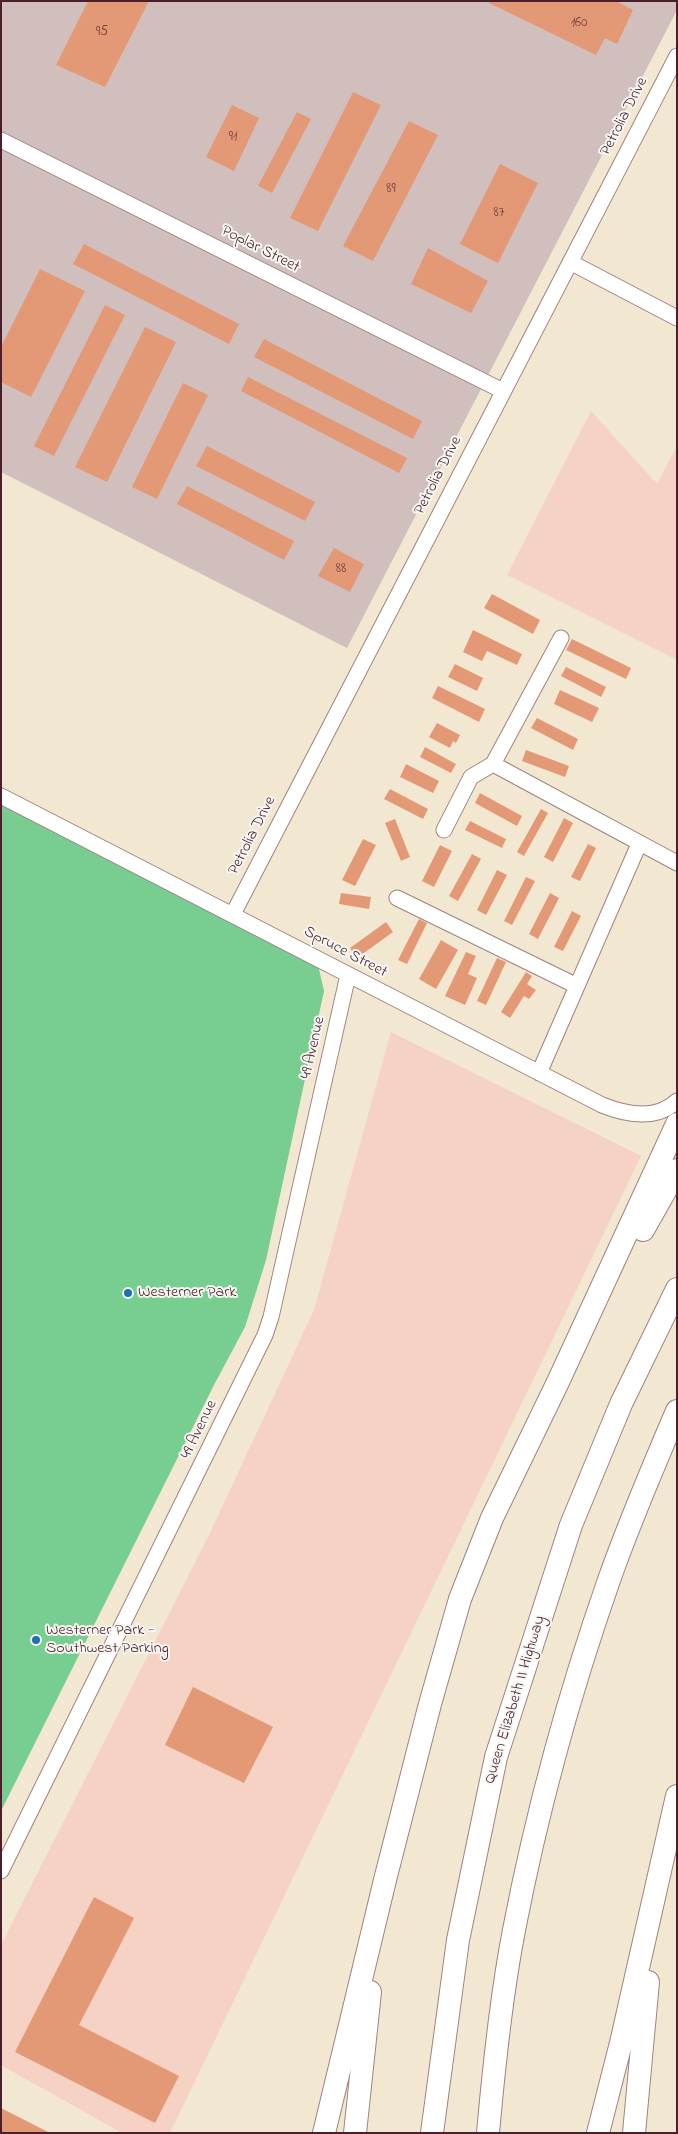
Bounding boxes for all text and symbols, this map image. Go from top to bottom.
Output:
house number: 160 [571,16,587,32]
house number: 95 [96,25,108,41]
street label: Petrolia Drive [597,75,653,159]
house number: 91 [229,130,237,146]
house number: 89 [386,182,396,198]
house number: 87 [493,206,505,222]
street label: Poplar Street [218,222,302,278]
street label: Petrolia Drive [411,434,467,518]
house number: 88 [336,562,346,578]
street label: Petrolia Drive [225,794,281,878]
street label: Spruce Street [300,923,390,983]
street label: 49 Avenue [298,1015,330,1081]
place label: Westerner Park [138,1283,236,1303]
marker: Westerner Park [122,1287,134,1299]
street label: 49 Avenue [178,1397,222,1463]
street label: Queen Elizabeth II Highway [481,1614,551,1786]
place label: Westerner Park - Southwest Parking [46,1621,169,1659]
marker: Westerner Park - Southwest Parking [30,1634,42,1646]

